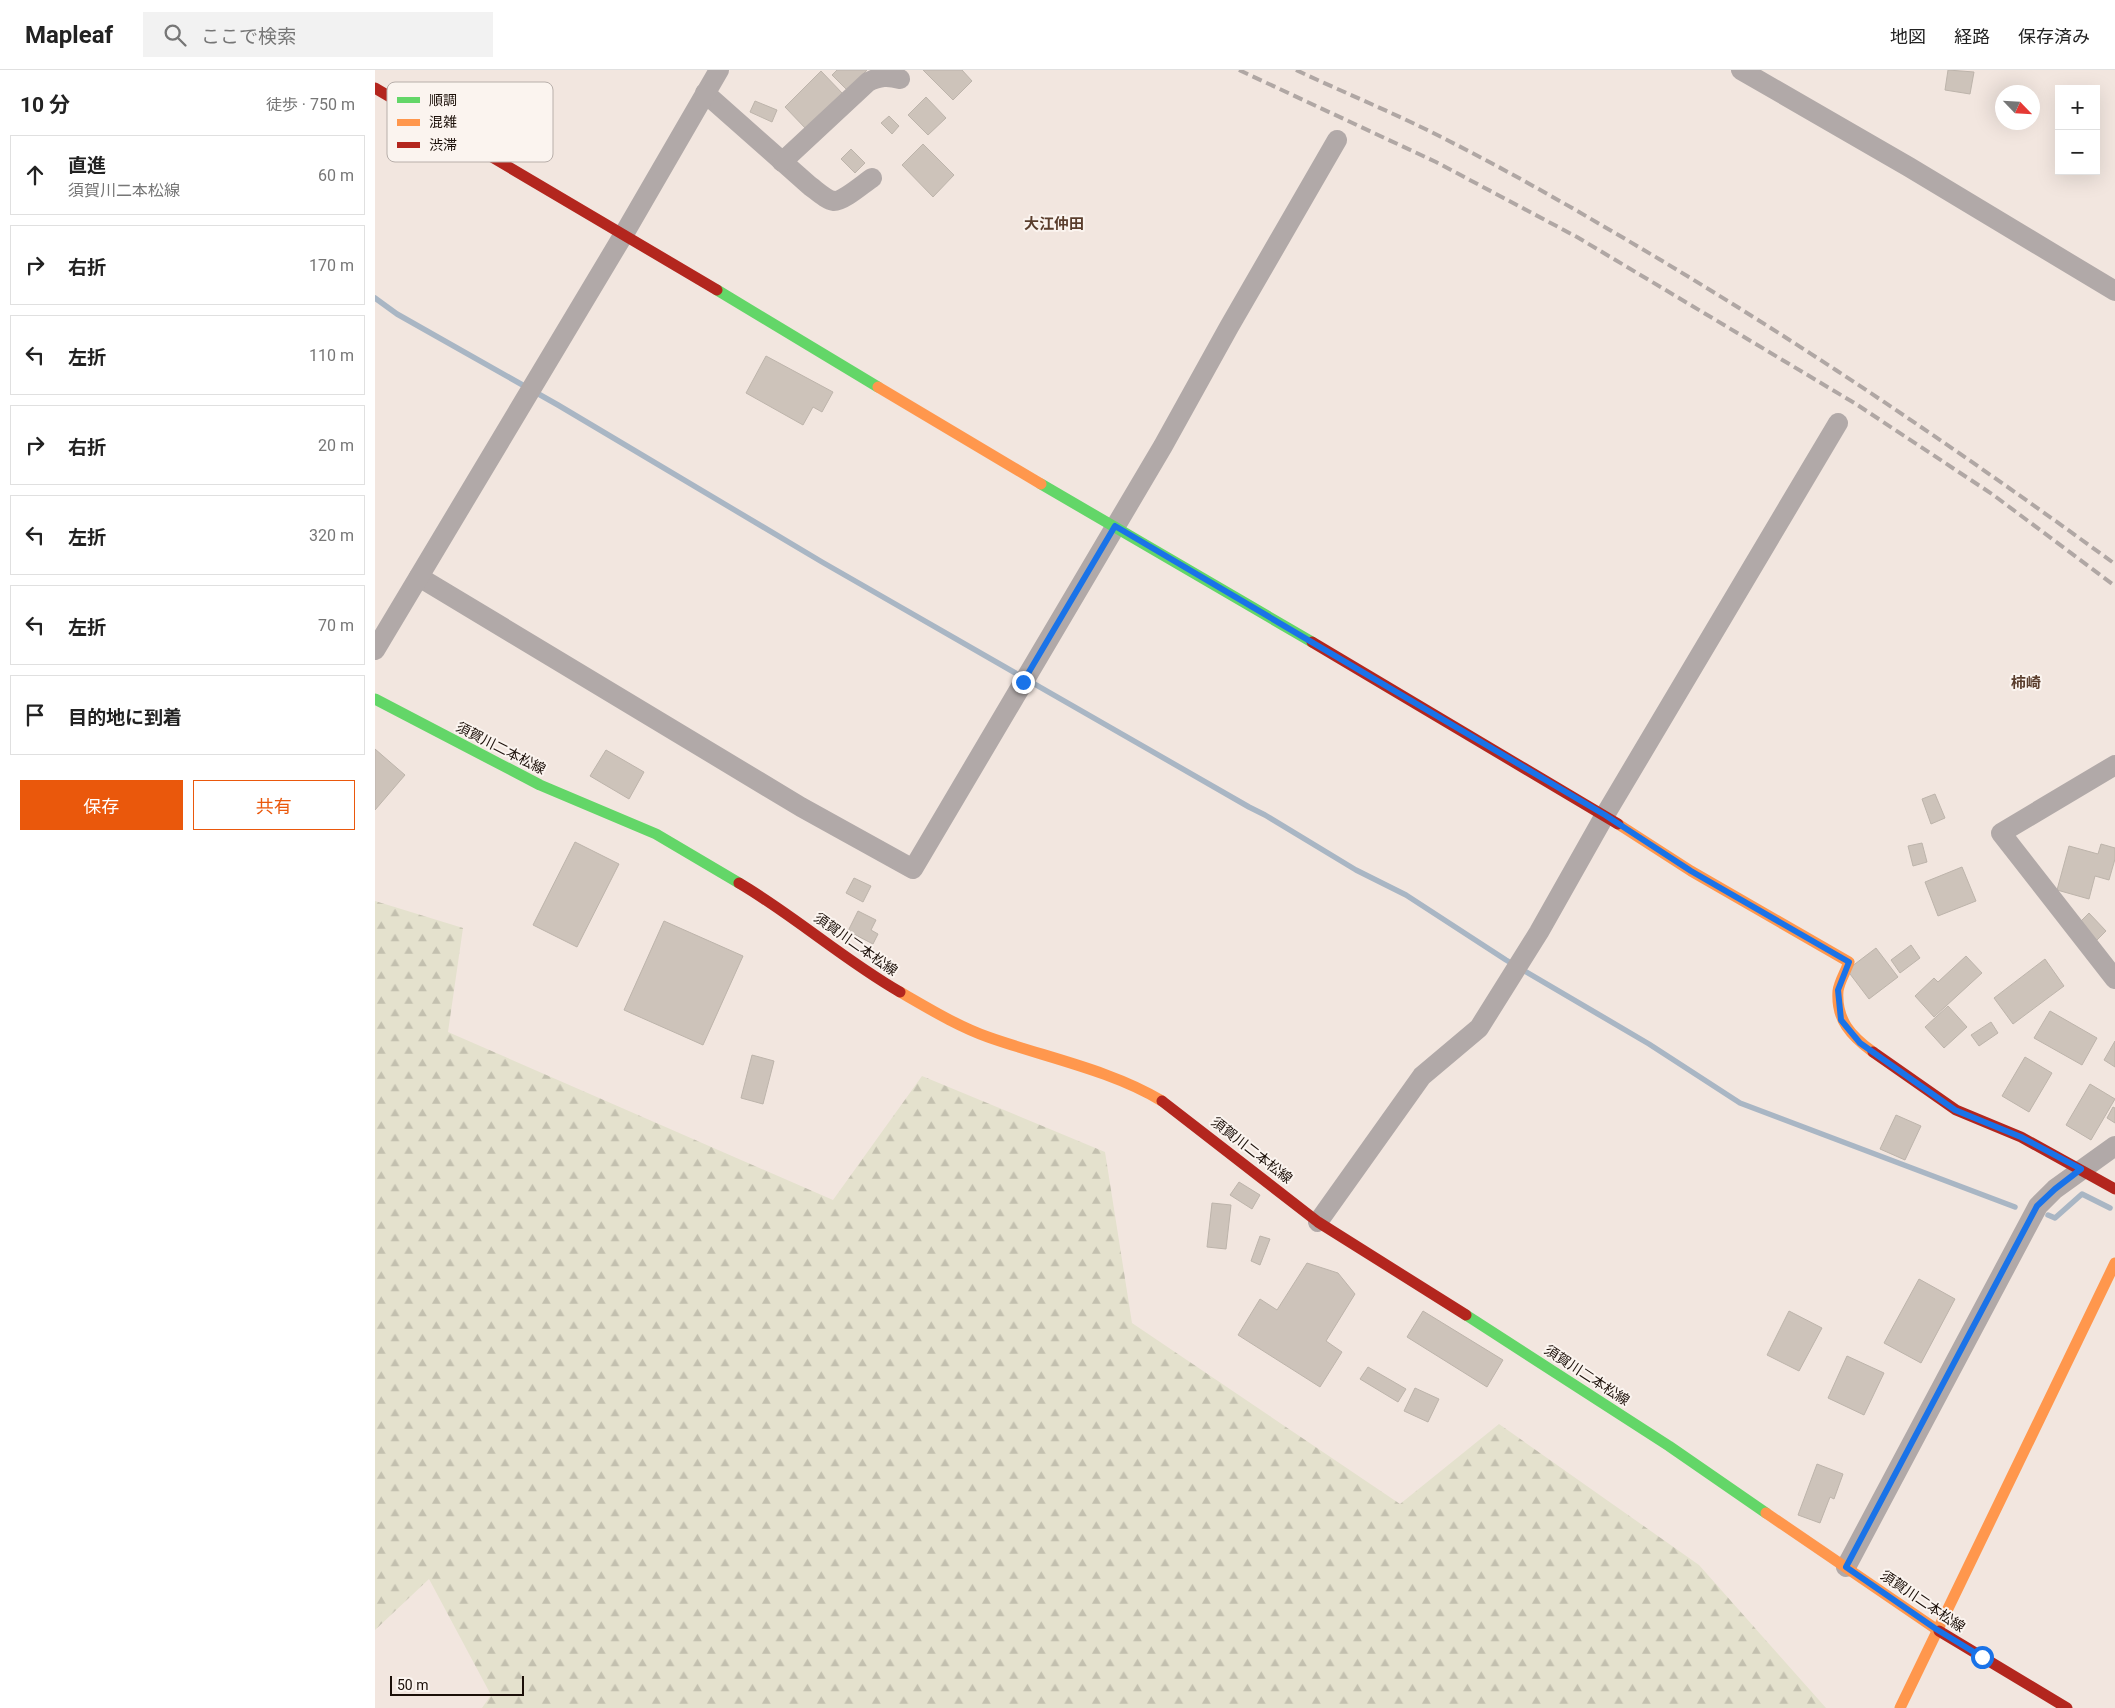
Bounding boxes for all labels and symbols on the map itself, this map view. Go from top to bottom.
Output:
legend [387,82,553,162]
north arrow [1995,85,2040,130]
text: 順調 [429,92,457,108]
text: 混雑 [429,114,457,130]
text: 渋滞 [429,137,457,153]
district label: 大江仲田 [1024,215,1084,233]
route end [1012,671,1035,694]
district label: 柿崎 [2011,674,2041,692]
street label: 須賀川二本松線 [454,719,548,777]
street label: 須賀川二本松線 [811,909,901,979]
street label: 須賀川二本松線 [1208,1114,1296,1186]
street label: 須賀川二本松線 [1542,1342,1632,1408]
street label: 須賀川二本松線 [1878,1567,1968,1635]
route start [1971,1646,1994,1669]
scale bar [390,1673,524,1696]

